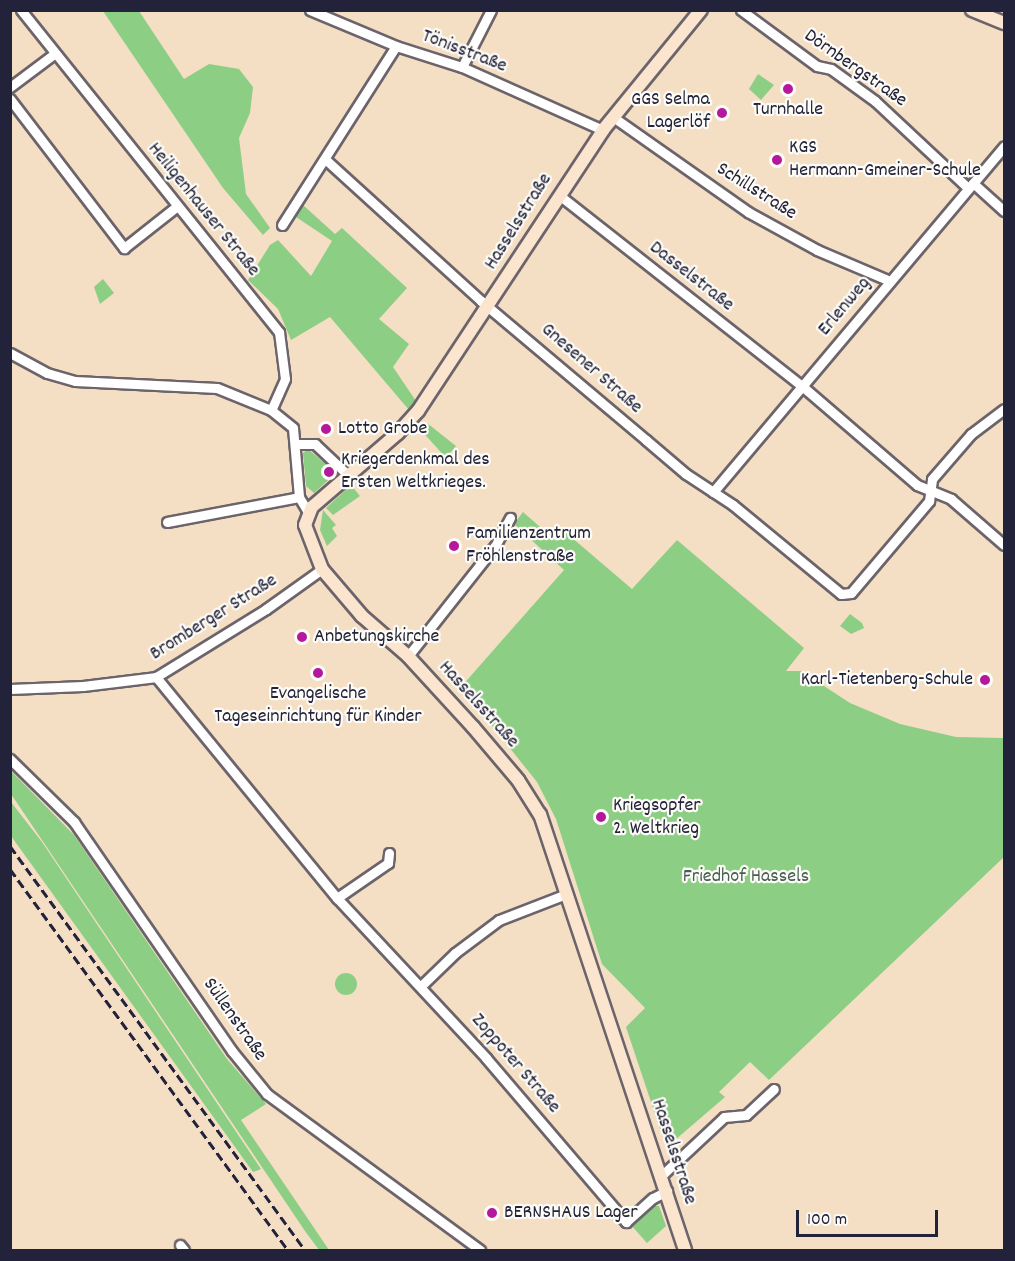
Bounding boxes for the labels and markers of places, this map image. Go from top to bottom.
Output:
marker: Turnhalle [781,82,795,96]
place label: GGS Selma Lagerlöf [631,89,710,136]
place label: Turnhalle [753,98,823,122]
marker: GGS Selma Lagerlöf [715,106,729,120]
place label: KGS Hermann-Gmeiner-Schule [789,136,981,183]
marker: KGS Hermann-Gmeiner-Schule [770,153,784,167]
place label: Lotto Grobe [338,417,427,441]
marker: Lotto Grobe [319,422,333,436]
place label: Kriegerdenkmal des Ersten Weltkrieges. [341,448,490,495]
marker: Kriegerdenkmal des Ersten Weltkrieges. [322,465,336,479]
place label: Familienzentrum Fröhlenstraße [466,522,591,569]
marker: Familienzentrum Fröhlenstraße [447,539,461,553]
place label: Anbetungskirche [314,625,439,649]
marker: Anbetungskirche [295,630,309,644]
marker: Evangelische Tageseinrichtung für Kinder [311,666,325,680]
place label: Karl-Tietenberg-Schule [801,668,973,692]
marker: Karl-Tietenberg-Schule [978,673,992,687]
place label: Evangelische Tageseinrichtung für Kinder [214,682,422,729]
place label: Kriegsopfer 2. Weltkrieg [613,794,701,841]
marker: Kriegsopfer 2. Weltkrieg [594,810,608,824]
place label: BERNSHAUS Lager [504,1201,638,1225]
marker: BERNSHAUS Lager [485,1206,499,1220]

